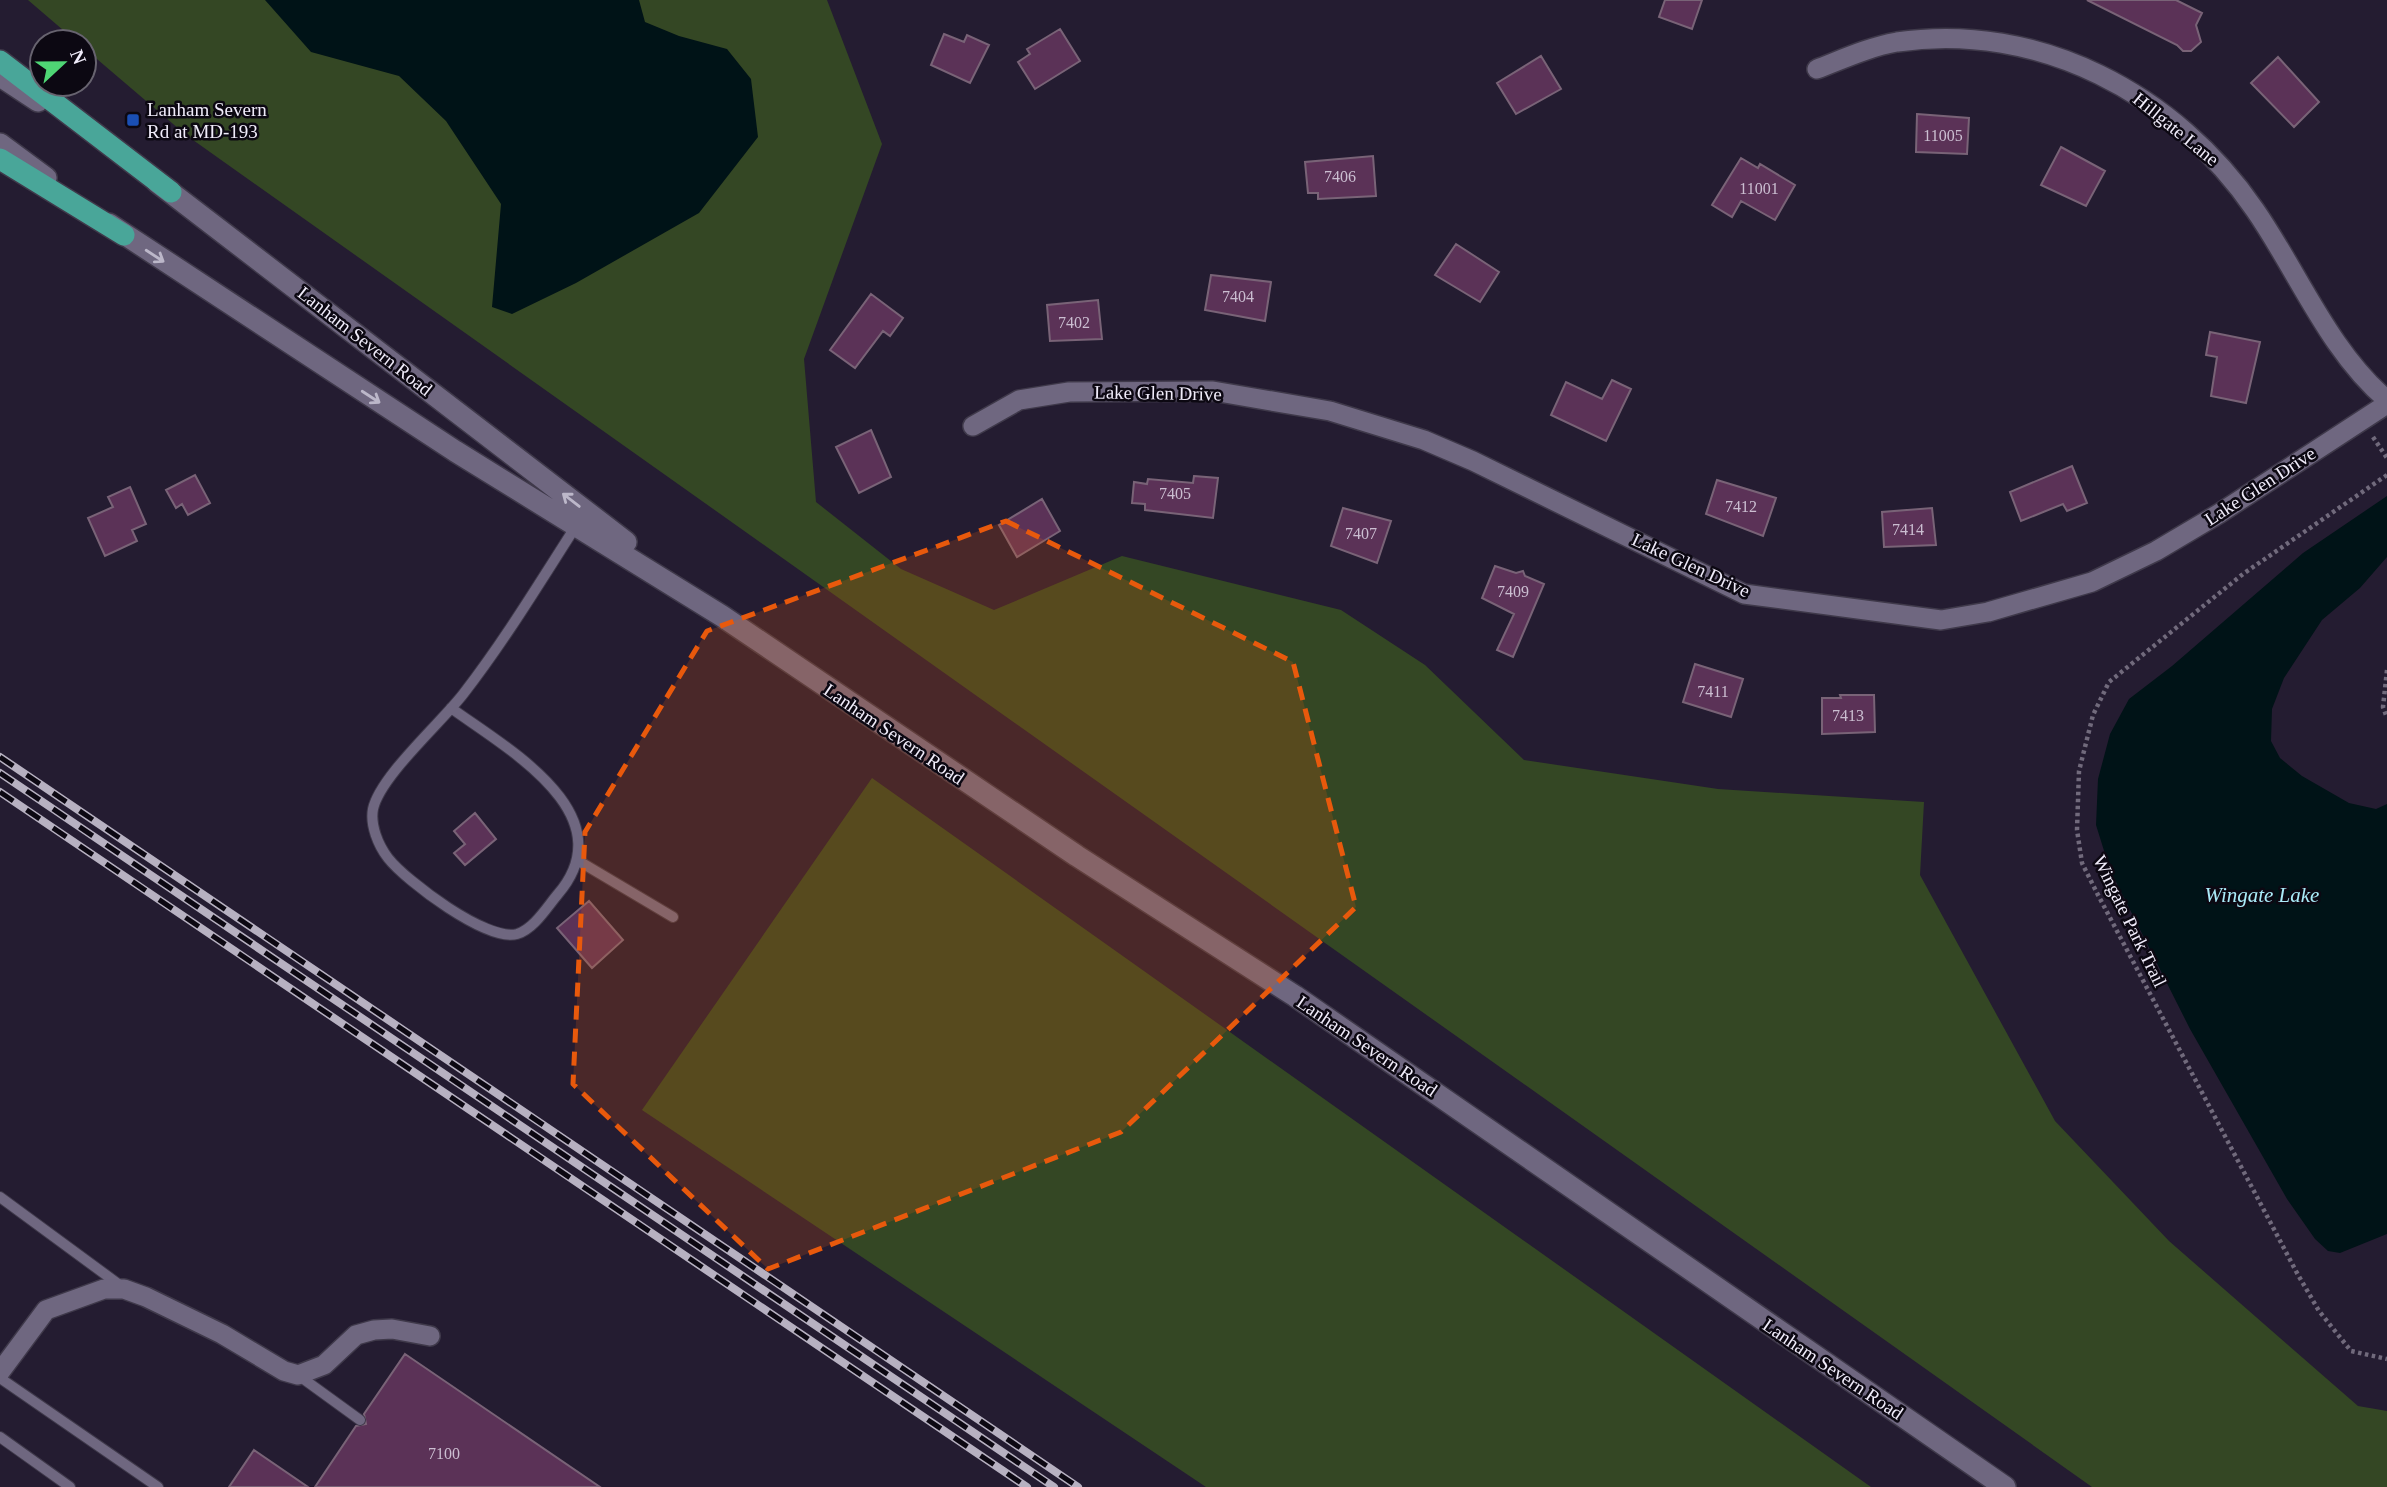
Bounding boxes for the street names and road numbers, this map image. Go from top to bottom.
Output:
street label: Hillgate Lane [2129,88,2223,170]
street label: Lanham Severn Road [294,282,437,400]
street label: Lake Glen Drive [1094,381,1222,405]
street label: Lake Glen Drive [2201,442,2319,530]
street label: Lake Glen Drive [1629,529,1753,601]
street label: Lanham Severn Road [820,679,969,789]
street label: Wingate Park Trail [2089,852,2171,990]
street label: Lanham Severn Road [1293,991,1442,1101]
street label: Lanham Severn Road [1759,1314,1908,1424]

